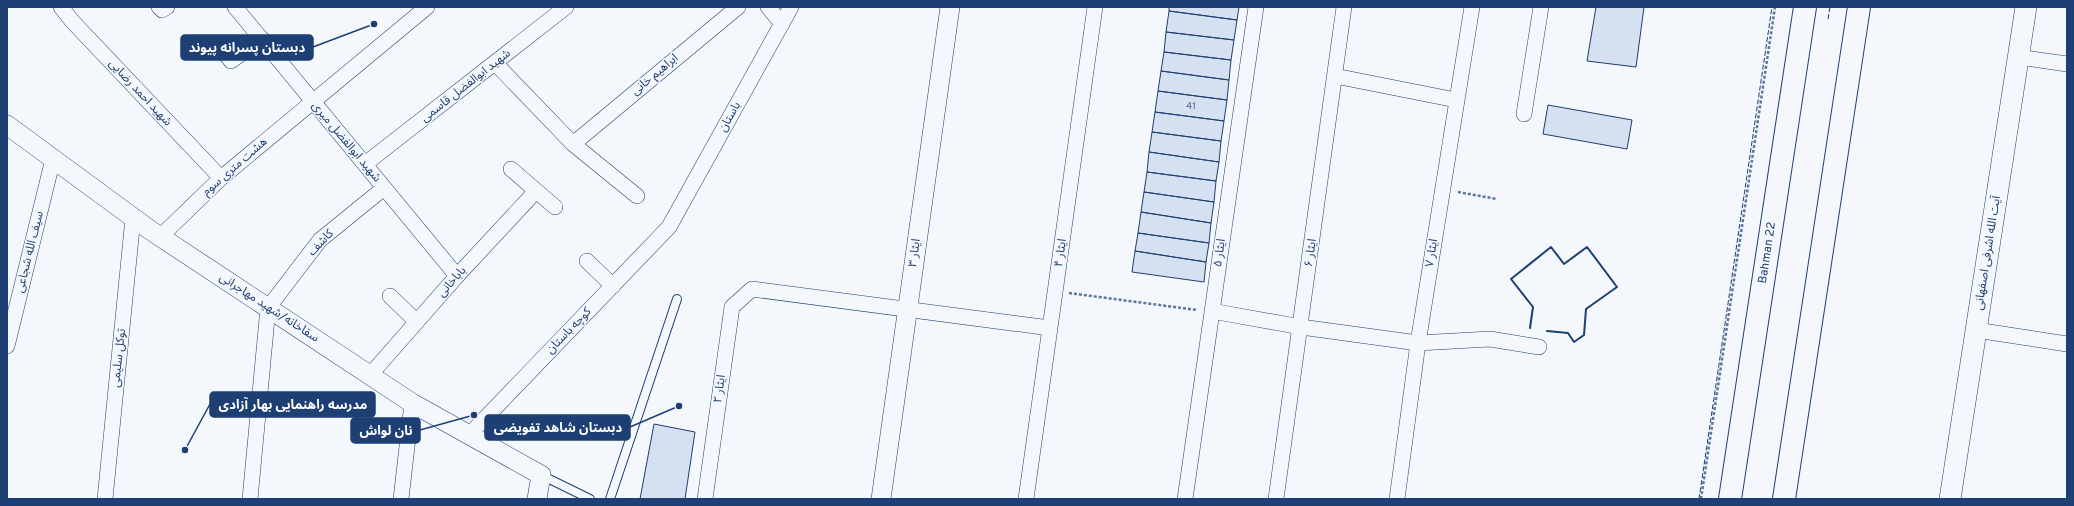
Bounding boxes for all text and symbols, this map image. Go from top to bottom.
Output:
callout: دبستان پسرانه پیوند [181,35,313,60]
text: دبستان پسرانه پیوند [189,41,305,57]
street label: شهید ابوالفضل قاسمی [418,46,514,126]
street label: ابراهیم خانی [628,50,682,99]
street label: شهید احمد رضایی [105,56,175,130]
street label: شهید ابوالفضل میری [308,98,384,186]
street label: باستان [715,99,745,135]
house number: 41 [1186,100,1196,113]
street label: هشت متری سوم [199,134,271,200]
street label: آیت الله اشرفی اصفهانی [1971,194,2005,311]
street label: سیف الله شجاعی [12,210,48,294]
street label: Bahman 22 [1755,221,1780,285]
street label: کاشف [304,226,338,260]
street label: ایثار ۳ [905,238,925,268]
street label: ایثار ۴ [1051,238,1071,268]
street label: ایثار ۵ [1210,238,1230,268]
street label: ایثار ۶ [1301,238,1321,268]
street label: ایثار ۷ [1422,238,1442,268]
street label: باباخانی [434,263,470,301]
street label: سقاخانه/شهید مهاجرانی [216,270,322,346]
street label: کوچه باستان [543,304,596,358]
street label: توکل سلیمی [108,327,130,388]
street label: ایثار ۲ [710,374,730,404]
callout: مدرسه راهنمایی بهار آزادی [210,392,375,417]
text: مدرسه راهنمایی بهار آزادی [219,397,367,414]
callout: دبستان شاهد تفویضی [485,415,630,440]
callout: نان لواش [351,418,420,443]
text: دبستان شاهد تفویضی [494,421,622,437]
text: نان لواش [359,424,413,440]

